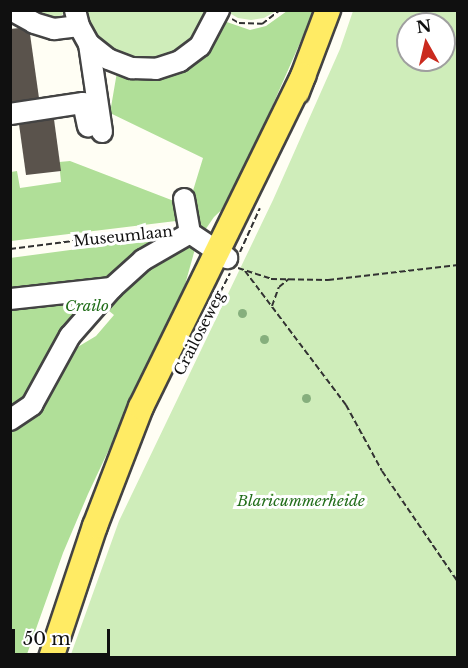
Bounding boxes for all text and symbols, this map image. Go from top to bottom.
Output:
north arrow [396,12,456,72]
text: N [415,15,433,37]
street label: Museumlaan [73,222,173,250]
street label: Crailoseweg [170,288,228,378]
park label: Crailo [65,297,109,315]
park label: Blaricummerheide [237,492,365,510]
scale bar [15,617,112,655]
text: 50 m [23,628,71,650]

